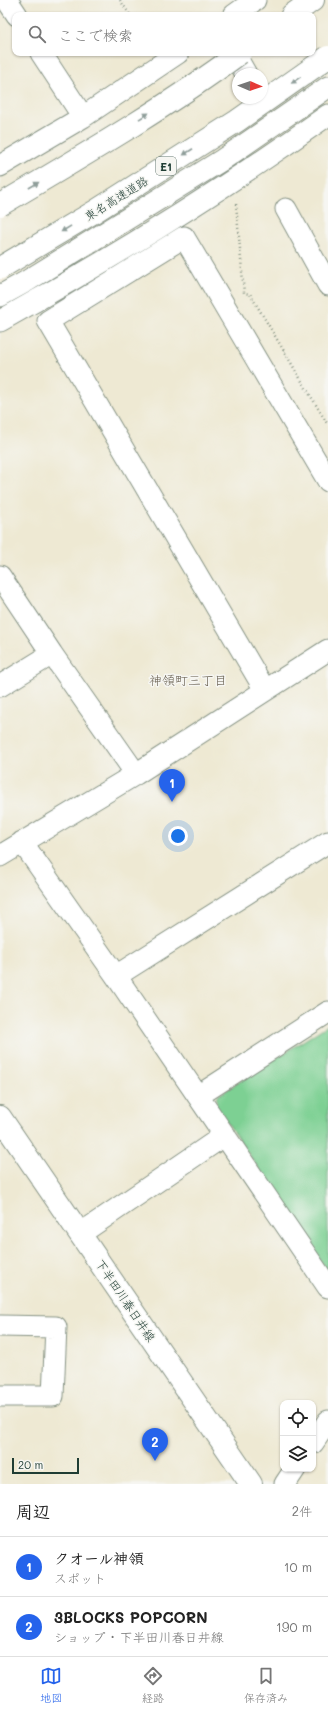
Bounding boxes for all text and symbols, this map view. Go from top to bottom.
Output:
search box [12,12,316,56]
icon: search [26,23,48,45]
text: ここで検索 [58,25,133,45]
north arrow [232,68,268,104]
one-way arrow [291,76,301,84]
one-way arrow [138,113,150,120]
one-way arrow [183,148,193,156]
road number: E1 [156,157,176,175]
street label: 東名高速道路 [81,172,151,224]
one-way arrow [28,182,40,189]
one-way arrow [60,225,72,232]
district label: 神領町三丁目 [149,671,227,688]
pin: 1 [159,769,185,802]
your location [168,826,188,846]
street label: 下半田川春日井線 [93,1256,159,1344]
map controls [280,1400,316,1472]
button: locate [280,1400,316,1436]
pin: 2 [142,1428,168,1461]
button: layers [280,1436,316,1472]
scale bar [12,1456,79,1475]
text: 20 m [18,1457,43,1472]
text: 周辺 [16,1500,50,1522]
text: 2件 [292,1502,312,1519]
text: クオール神領 [54,1548,143,1568]
text: 1 [26,1558,32,1575]
text: 10 m [284,1558,312,1575]
text: スポット [54,1569,106,1586]
text: 3BLOCKS POPCORN [54,1607,208,1627]
text: 2 [25,1618,33,1635]
text: 190 m [276,1618,312,1635]
text: ショップ · 下半田川春日井線 [54,1628,223,1645]
tab: 地図 [40,1665,62,1705]
tab: 経路 [142,1665,164,1705]
tab: 保存済み [244,1665,288,1705]

